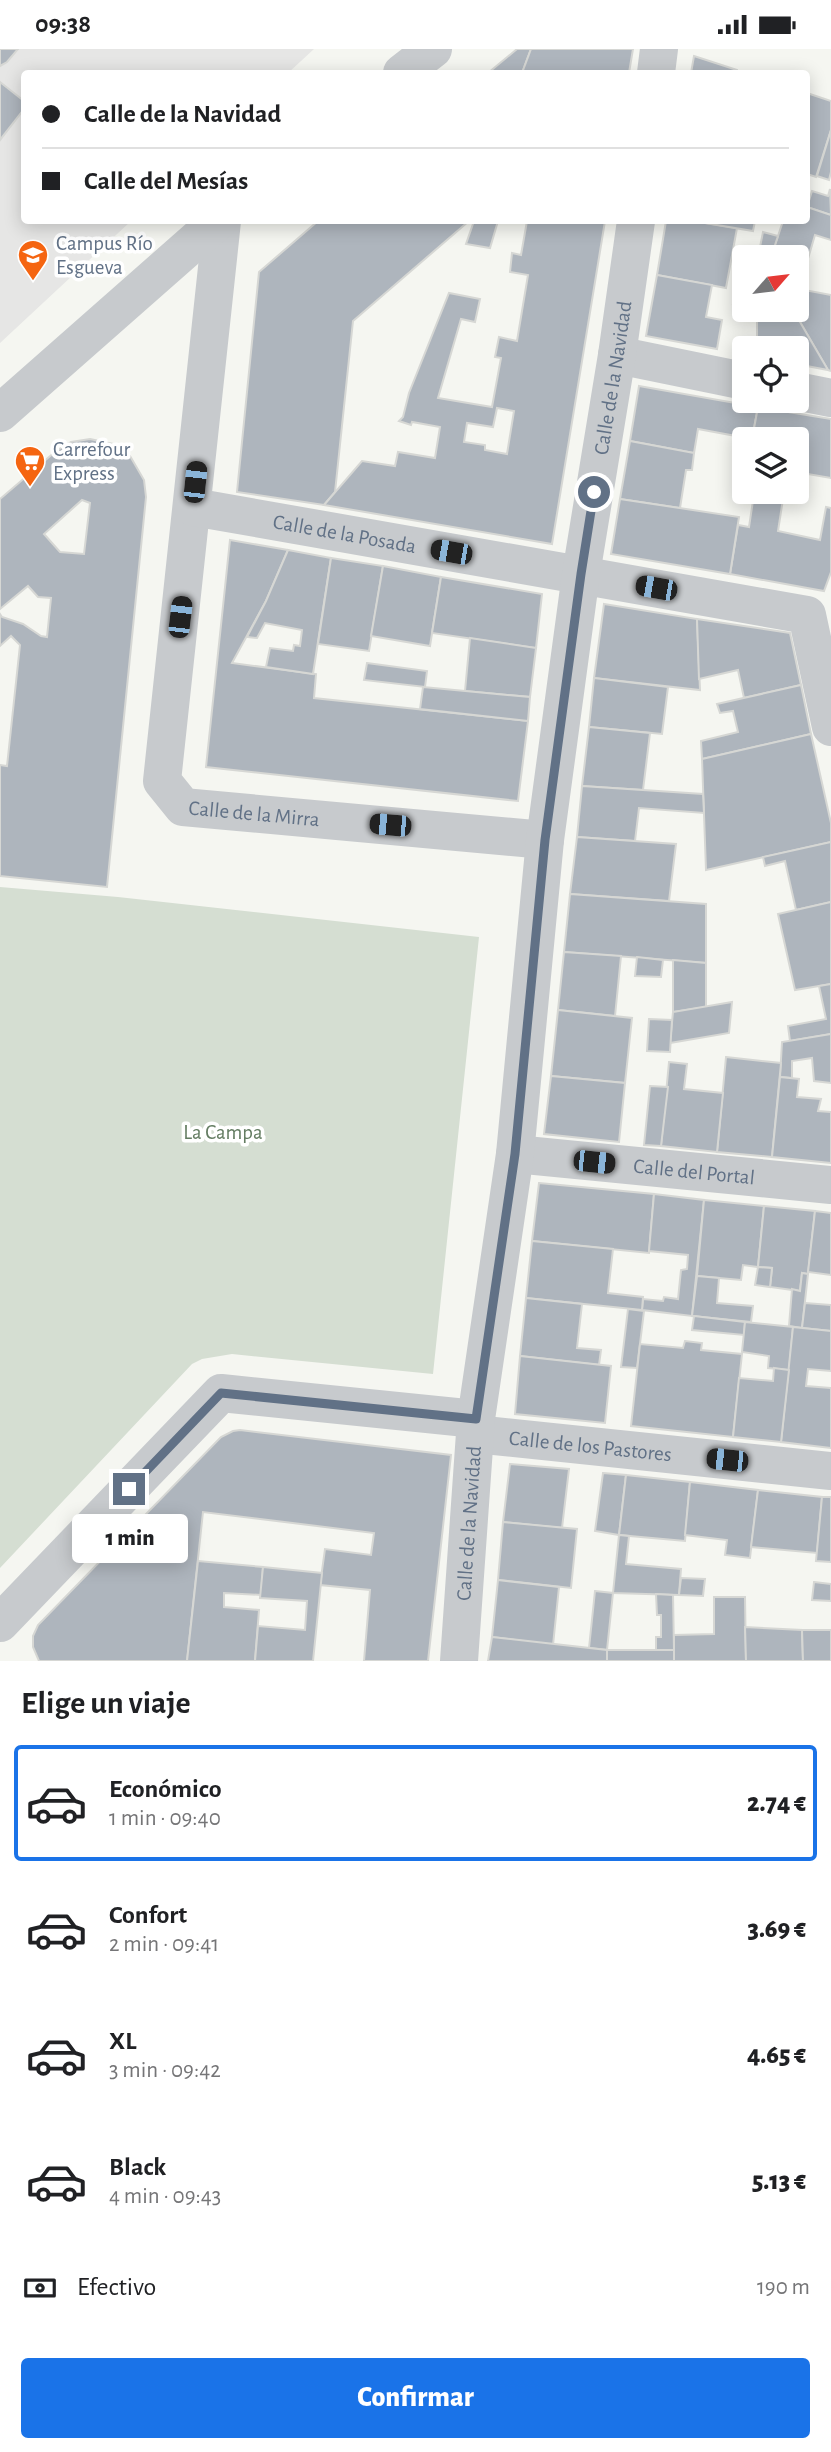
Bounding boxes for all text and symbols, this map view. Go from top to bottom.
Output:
text: 09:38 [35,11,91,37]
text: Calle de la Navidad [84,101,281,127]
text: Calle del Mesías [84,168,248,194]
place label: Campus Río Esgueva [56,233,153,278]
school or university icon: Campus Río Esgueva [16,238,50,282]
north arrow [732,245,808,322]
map controls [732,245,809,504]
street label: Calle de la Navidad [591,300,636,456]
button: locate [732,336,809,413]
button: layers [732,427,809,504]
place label: Carrefour Express [53,439,130,484]
supermarket icon: Carrefour Express [13,444,47,488]
car [183,460,208,504]
route start [578,476,610,508]
street label: Calle de la Posada [271,511,418,557]
car [429,538,474,566]
car [634,574,679,602]
car [168,595,193,639]
street label: Calle de la Mirra [188,798,321,830]
car [369,813,412,837]
park label: La Campa [183,1122,263,1143]
car [573,1149,616,1175]
street label: Calle del Portal [632,1156,756,1188]
street label: Calle de los Pastores [508,1428,673,1465]
street label: Calle de la Navidad [453,1445,485,1602]
car [706,1447,749,1473]
route end [113,1473,145,1505]
callout: 1 min [71,1513,187,1563]
text: 1 min [106,1527,154,1550]
text: Elige un viaje [21,1687,191,1719]
icon: car [25,1772,88,1835]
text: Económico [109,1776,222,1802]
text: 2.74 € [747,1790,806,1816]
text: 1 min · 09:40 [109,1807,221,1830]
icon: car [25,1898,88,1961]
text: Confort [109,1902,187,1928]
text: 3.69 € [747,1916,806,1942]
text: 2 min · 09:41 [109,1933,219,1956]
icon: car [25,2024,88,2087]
text: XL [109,2028,136,2054]
text: 4.65 € [747,2042,806,2068]
text: 3 min · 09:42 [109,2059,221,2082]
icon: car [25,2150,88,2213]
text: Black [109,2154,166,2180]
text: 5.13 € [752,2168,806,2194]
text: 4 min · 09:43 [109,2185,221,2208]
icon: cash [21,2269,59,2307]
text: Efectivo [77,2274,156,2300]
text: 190 m [757,2276,810,2299]
button: Confirmar [21,2358,810,2438]

